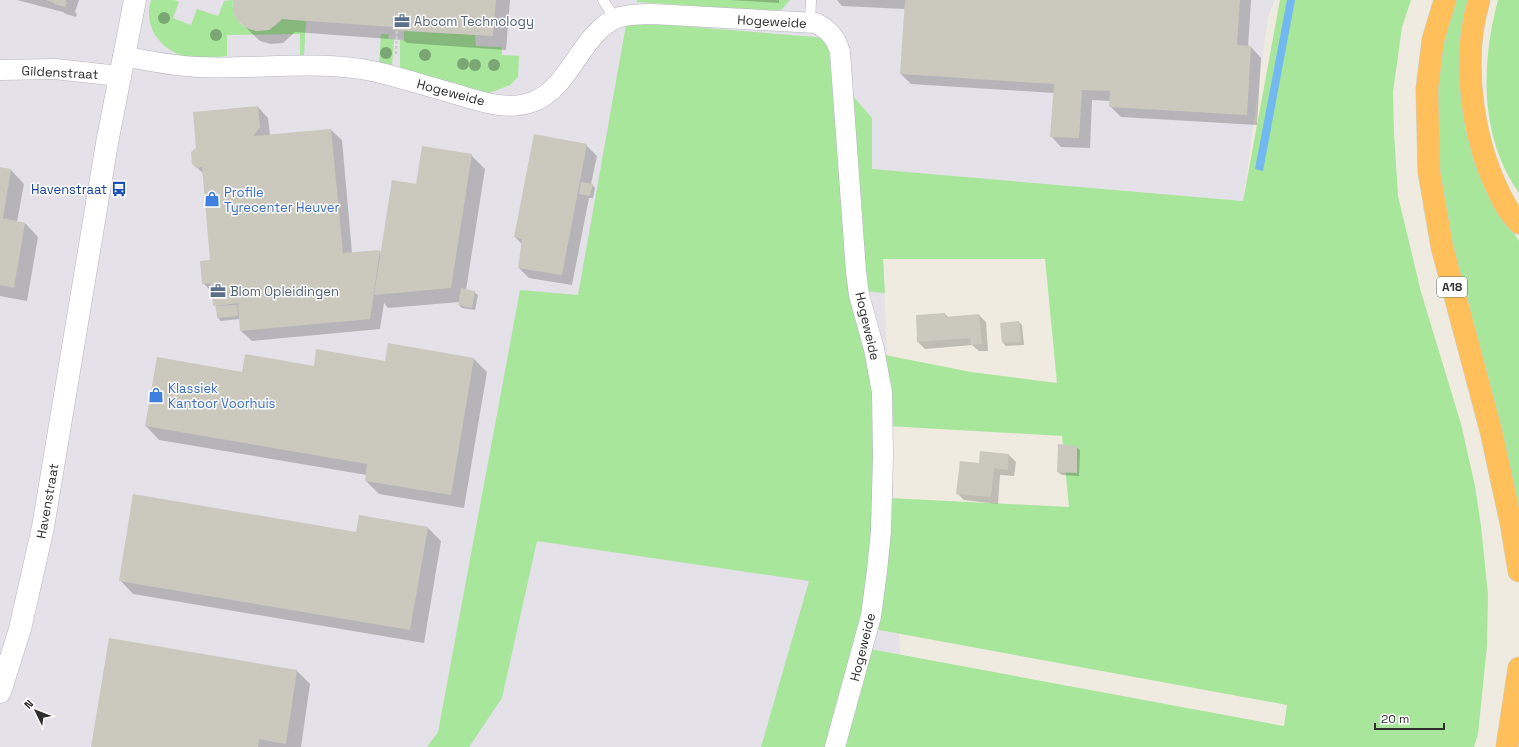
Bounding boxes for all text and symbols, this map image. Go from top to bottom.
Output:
street label: Hogeweide [737,11,807,32]
office icon: Abcom Technology [393,12,411,30]
place label: Abcom Technology [414,13,534,30]
street label: Gildenstraat [21,62,99,83]
street label: Hogeweide [415,75,487,110]
bus stop icon: Havenstraat [110,180,128,198]
place label: Havenstraat [31,181,107,198]
place label: Profile Tyrecenter Heuver [224,184,340,216]
shop icon: Profile Tyrecenter Heuver [203,190,221,208]
road number: A18 [1437,277,1467,297]
office icon: Blom Opleidingen [209,282,227,300]
place label: Blom Opleidingen [230,283,339,300]
street label: Hogeweide [851,290,884,362]
place label: Klassiek Kantoor Voorhuis [168,380,276,412]
shop icon: Klassiek Kantoor Voorhuis [147,386,165,404]
street label: Havenstraat [33,462,62,540]
street label: Hogeweide [846,611,879,683]
north arrow [16,691,56,731]
text: N [21,697,36,712]
scale bar [1375,705,1444,731]
text: 20 m [1381,711,1409,727]

